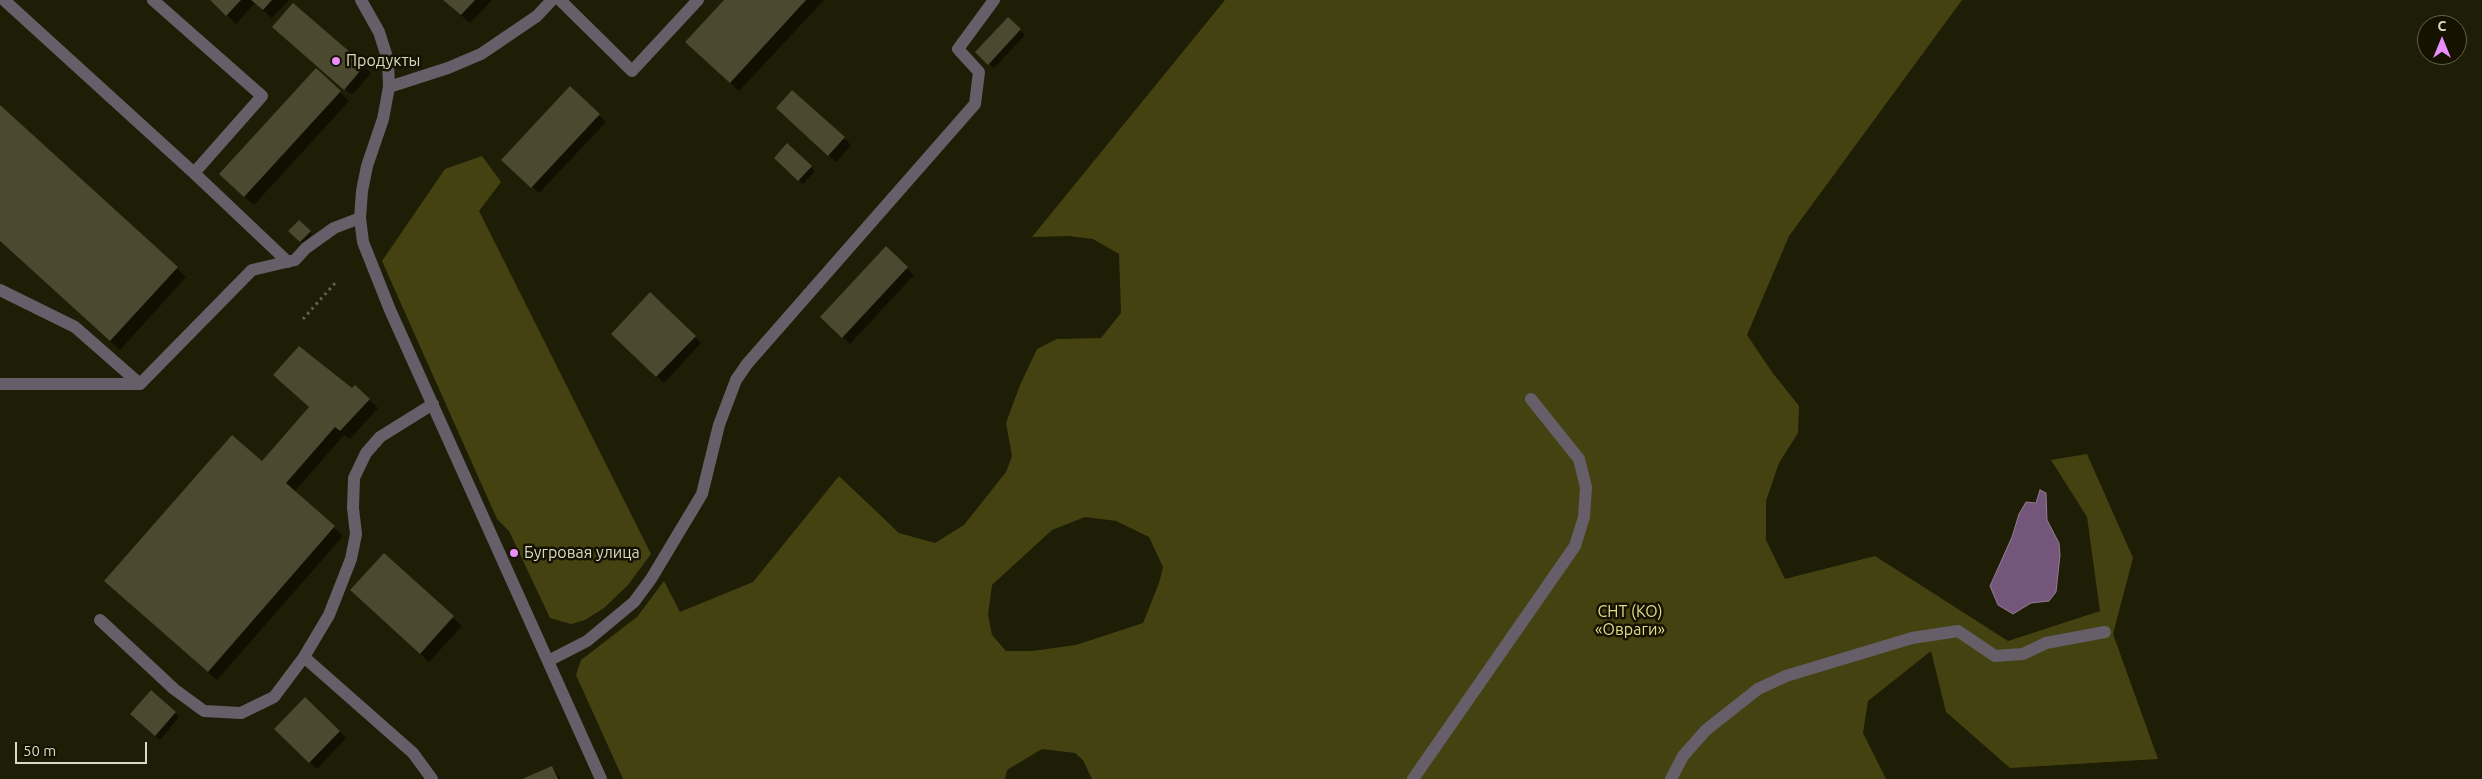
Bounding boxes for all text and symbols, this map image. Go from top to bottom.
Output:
north arrow [2417,15,2467,65]
text: С [2438,18,2446,34]
place label: Продукты [346,51,421,71]
marker: Продукты [330,55,342,67]
place label: Бугровая улица [524,543,640,563]
marker: Бугровая улица [508,547,520,559]
park label: СНТ (КО) «Овраги» [1595,602,1665,640]
scale bar [18,732,150,764]
text: 50 m [23,742,56,759]

